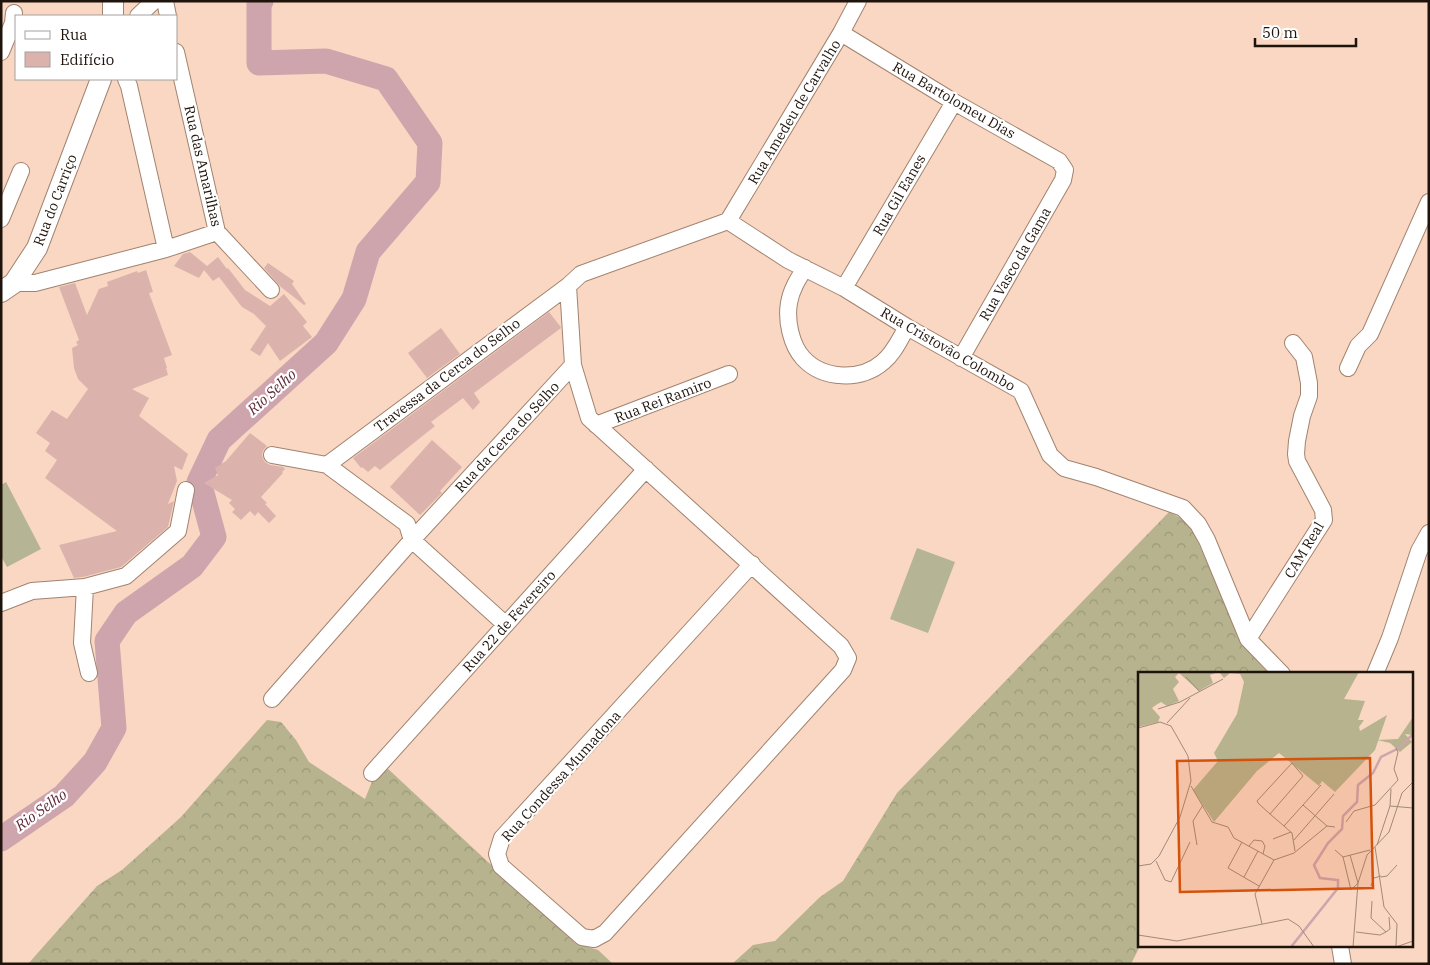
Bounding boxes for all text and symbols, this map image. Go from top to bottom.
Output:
legend [15,15,178,80]
scale bar [1255,15,1356,47]
text: 50 m [1262,23,1298,42]
text: Rua [60,25,87,44]
street label: Rua Amedeu de Carvalho [744,36,844,188]
text: Edifício [60,50,114,69]
street label: Rua Bartolomeu Dias [889,58,1019,143]
street label: Rua das Amarilhas [180,104,226,228]
street label: Rua do Carriço [29,151,81,248]
street label: Rua Gil Eanes [869,151,930,239]
street label: Rua Vasco da Gama [975,204,1055,324]
street label: Rua Cristovão Colombo [877,303,1019,395]
street label: Travessa da Cerca do Selho [370,314,524,436]
water label: Rio Selho [243,365,300,419]
street label: Rua Rei Ramiro [612,373,714,427]
street label: Rua da Cerca do Selho [451,378,563,496]
street label: CAM Real [1280,519,1328,581]
street label: Rua 22 de Fevereiro [458,566,560,676]
inset map [1138,672,1412,948]
street label: Rua Condessa Mumadona [497,707,625,845]
water label: Rio Selho [10,784,70,835]

